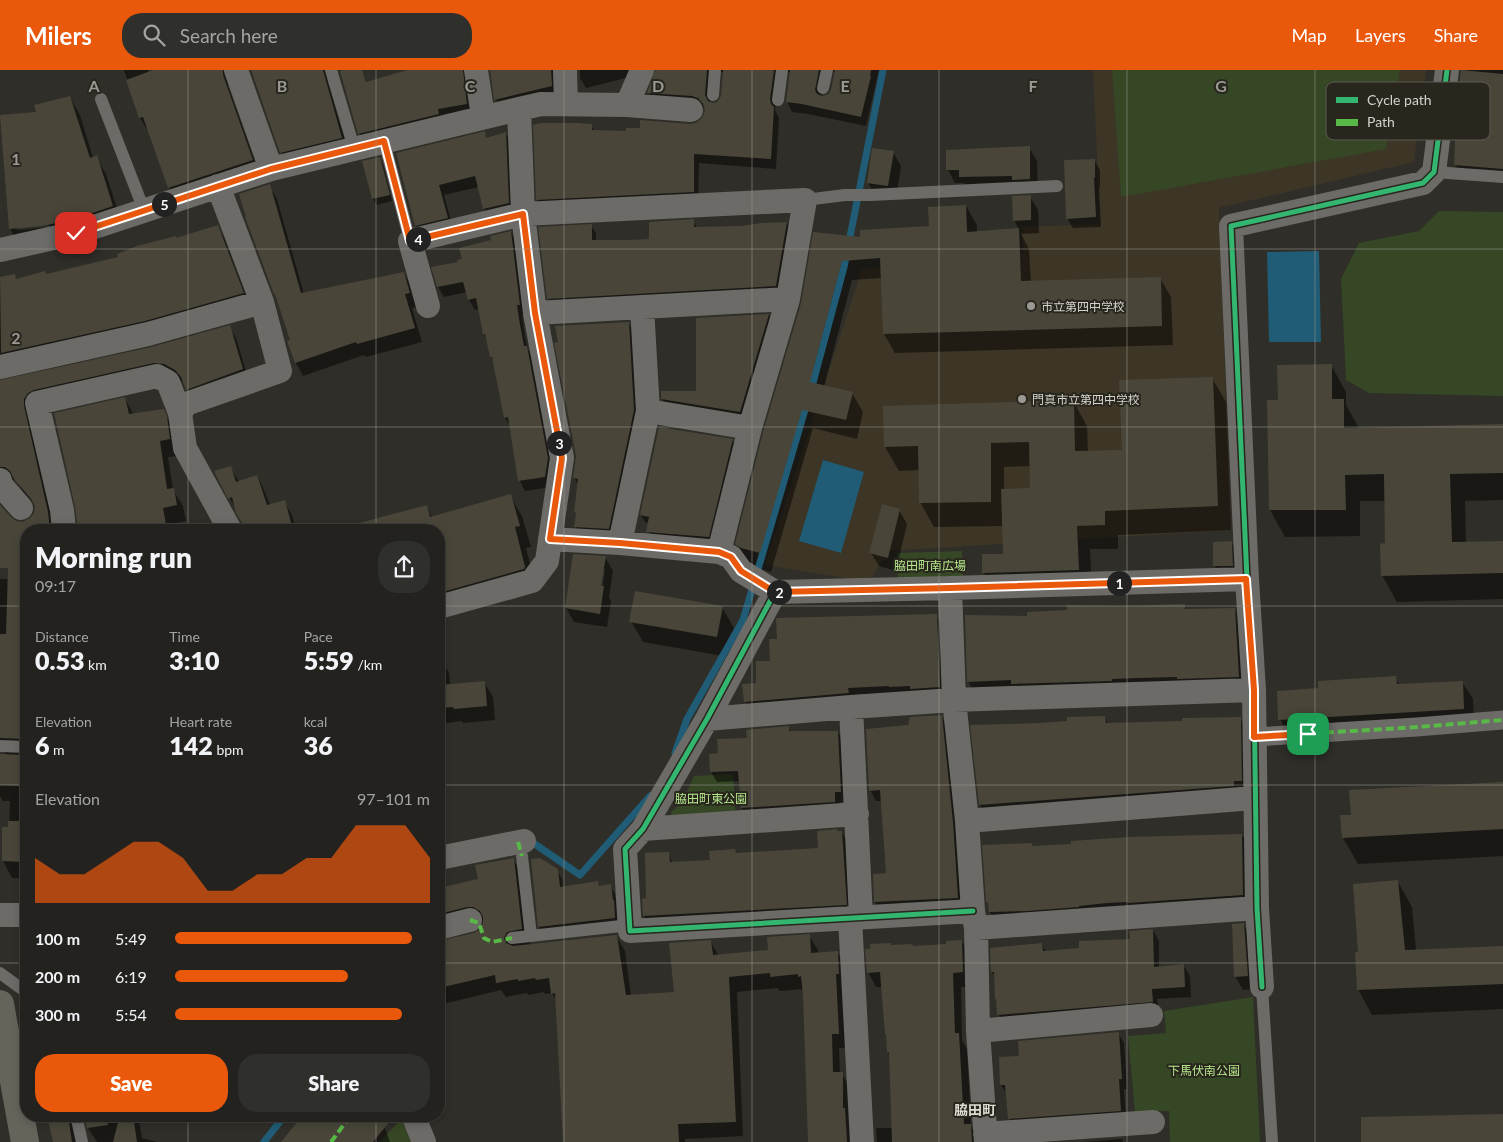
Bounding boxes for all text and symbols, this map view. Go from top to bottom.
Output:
search box [122,13,472,58]
text: Milers [25,21,92,50]
icon: search [140,21,168,49]
text: Search here [180,24,278,47]
text: Map [1291,24,1327,46]
text: Layers [1355,24,1406,46]
text: Share [1434,24,1478,46]
text: A [87,76,100,95]
text: B [277,76,287,95]
text: C [465,76,476,95]
text: D [652,76,664,95]
text: E [840,76,850,95]
text: F [1028,76,1038,95]
text: G [1215,76,1227,95]
legend [1326,82,1490,140]
text: Cycle path [1367,91,1432,108]
text: Path [1367,113,1395,130]
text: 1 [11,149,21,168]
pin: 5 [152,192,176,216]
text: 5 [160,196,169,213]
pin [55,212,97,254]
icon: check [62,219,90,247]
pin: 4 [406,226,430,252]
text: 4 [414,231,423,248]
place label: 市立第四中学校 [1041,299,1125,314]
marker: 市立第四中学校 [1025,300,1037,312]
text: 2 [11,328,21,347]
place label: 門真市立第四中学校 [1032,392,1140,407]
marker: 門真市立第四中学校 [1016,393,1028,405]
pin: 3 [546,430,572,456]
text: 3 [555,435,564,452]
text: Morning run [35,540,192,574]
button: share [378,541,430,593]
park label: 脇田町南広場 [894,558,966,573]
pin: 1 [1106,570,1132,596]
text: 1 [1115,575,1124,592]
text: 09:17 [35,576,76,595]
pin: 2 [766,580,792,604]
text: 2 [775,584,784,601]
text: Distance [35,628,89,645]
text: Time [169,628,200,645]
text: Pace [304,628,333,645]
text: 0.53 [35,645,84,675]
text: 3:10 [169,645,219,675]
text: 5:59 [304,645,354,675]
text: km [84,656,107,673]
text: /km [354,656,382,673]
text: Elevation [35,713,92,730]
text: Heart rate [169,713,232,730]
text: kcal [304,713,327,730]
pin [1287,713,1329,755]
icon: arrive [1294,720,1322,748]
text: 6 [35,730,50,760]
text: 142 [169,730,213,760]
text: 36 [304,730,333,760]
text: m [50,741,65,758]
text: bpm [213,741,244,758]
text: Elevation [35,789,100,808]
text: 97–101 m [357,789,430,808]
park label: 脇田町東公園 [675,791,747,806]
text: 100 m [35,929,80,948]
text: 5:49 [115,929,147,948]
text: 200 m [35,967,80,986]
text: 6:19 [115,967,147,986]
text: 300 m [35,1005,80,1024]
text: 5:54 [115,1005,147,1024]
button: Save [35,1054,228,1112]
button: Share [238,1054,430,1112]
park label: 下馬伏南公園 [1168,1063,1240,1078]
district label: 脇田町 [954,1101,996,1118]

